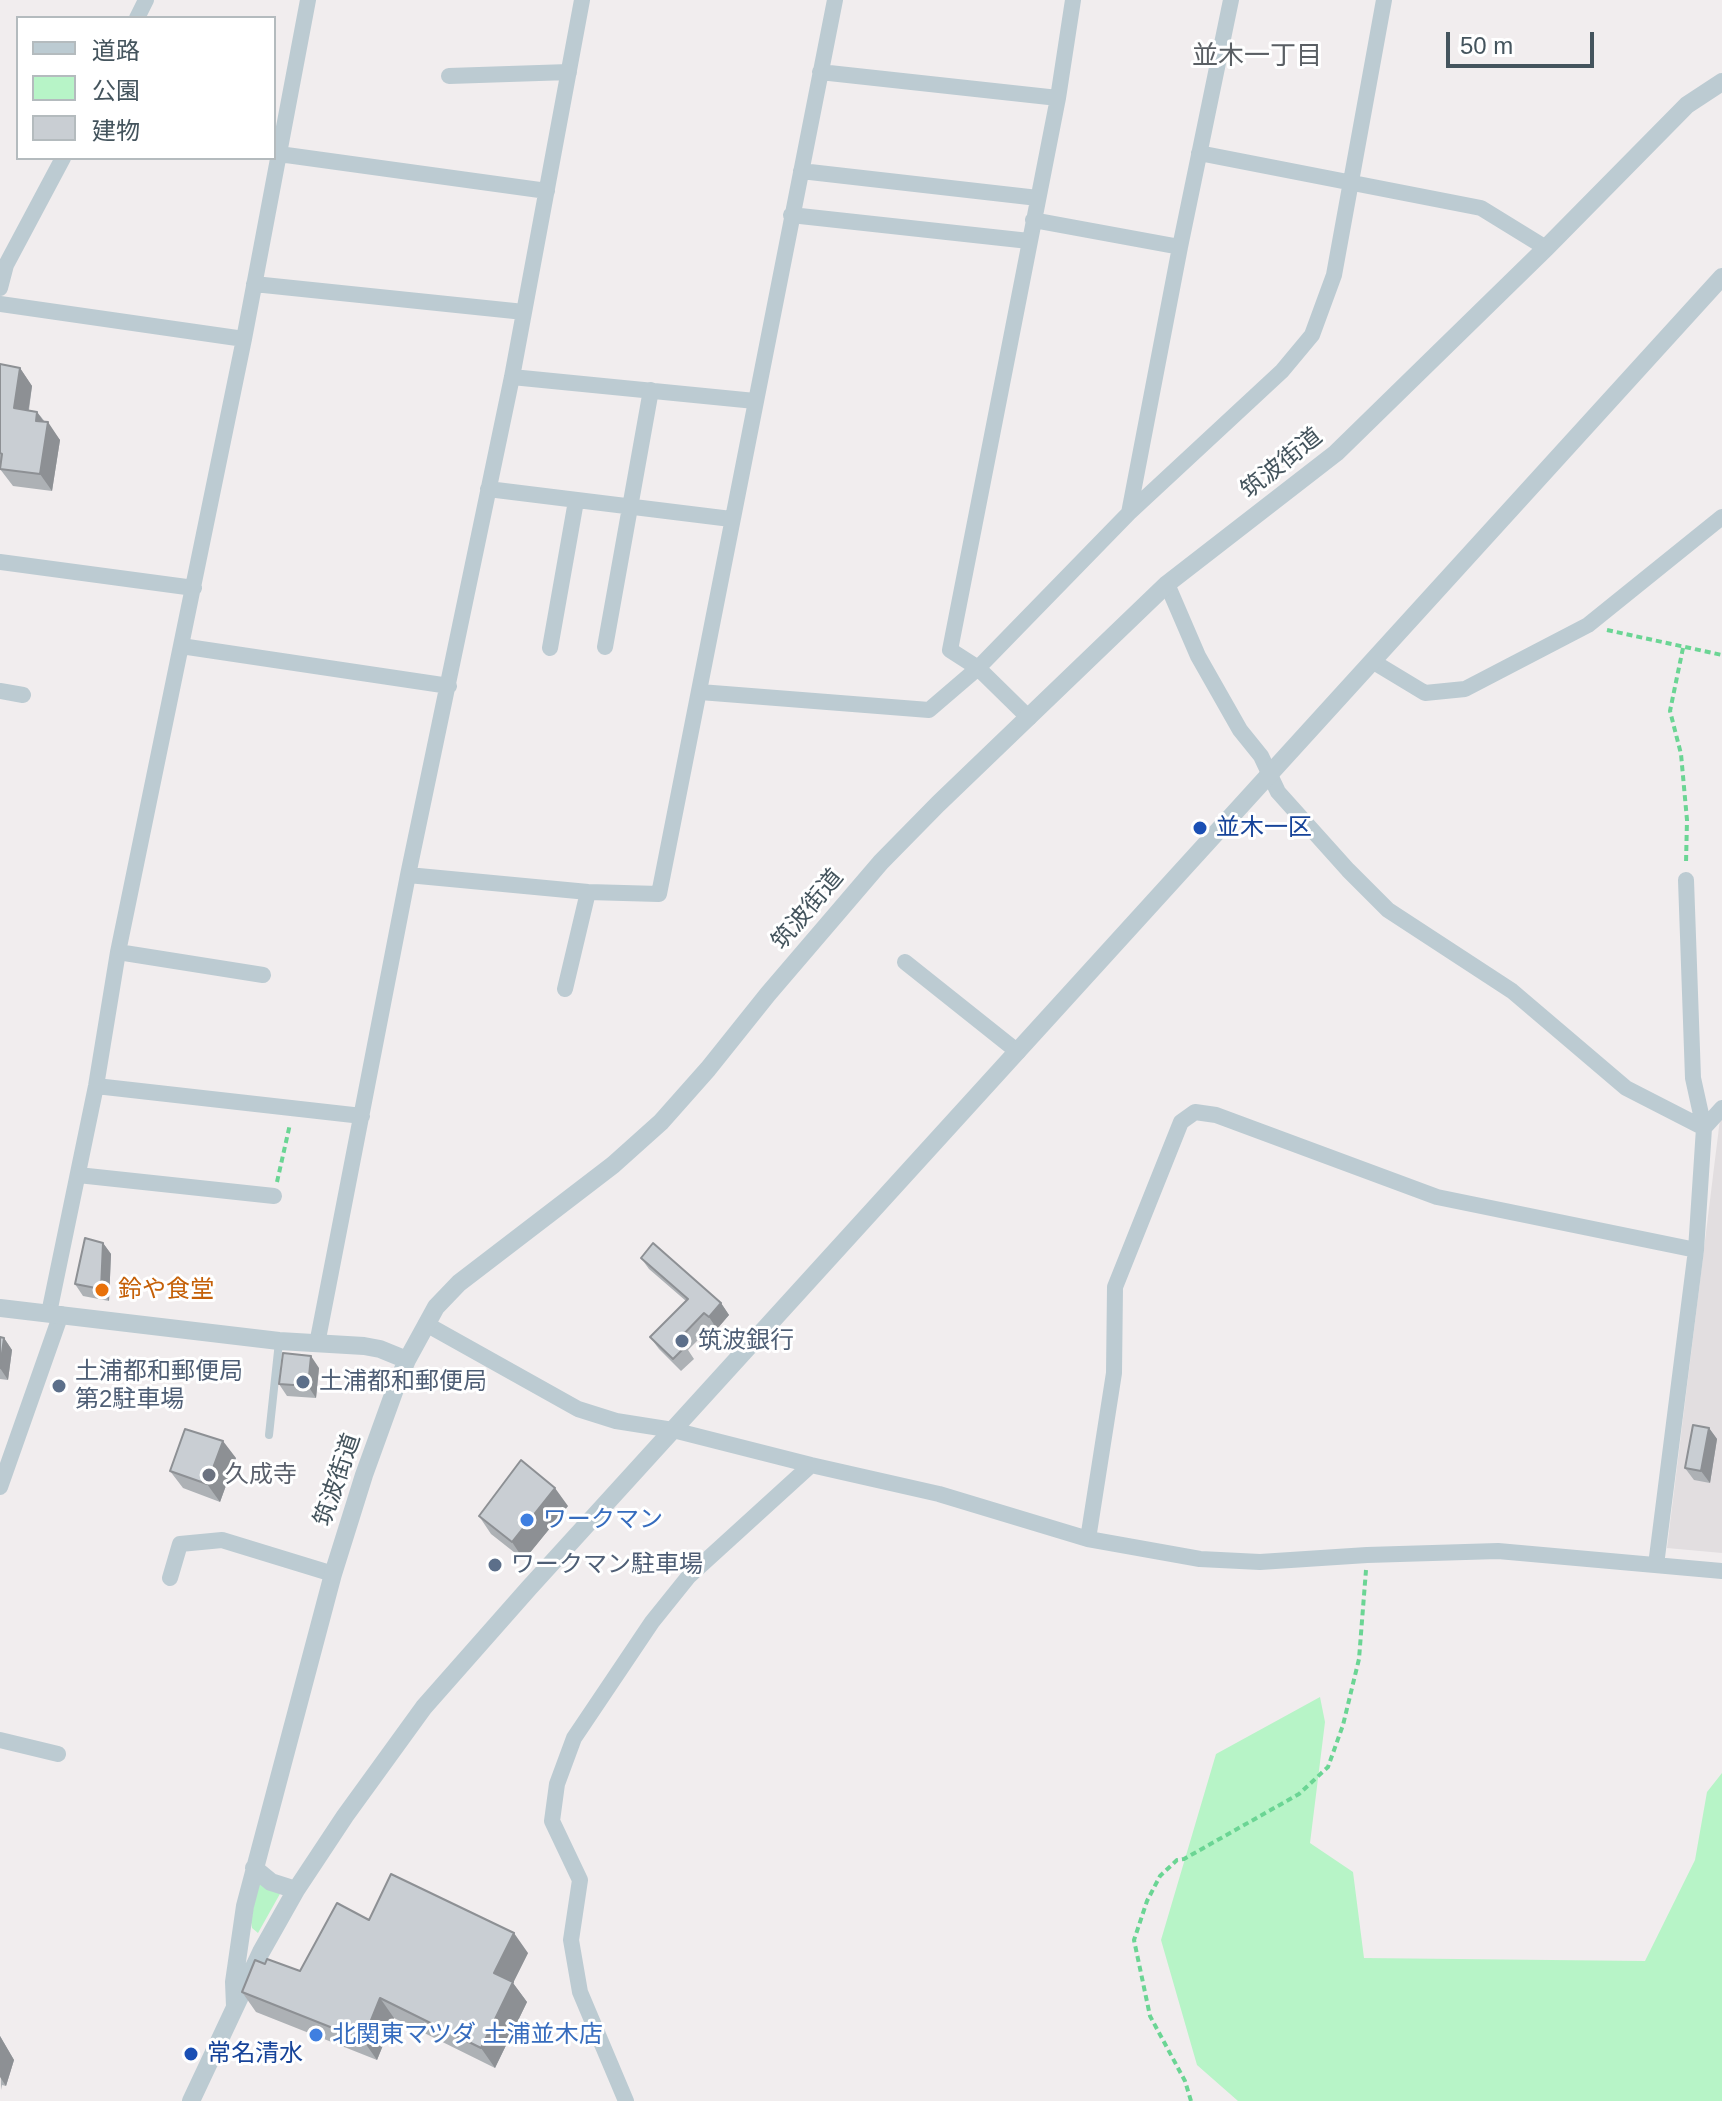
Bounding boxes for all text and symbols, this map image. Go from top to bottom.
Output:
legend [16,16,276,160]
scale bar [1450,16,1598,66]
text: 50 m [1460,32,1513,59]
text: 道路 [92,37,140,64]
district label: 並木一丁目 [1192,41,1322,73]
text: 公園 [92,77,140,104]
text: 建物 [92,117,140,144]
street label: 筑波街道 [1236,423,1328,505]
place label: 並木一区 [1216,814,1312,842]
marker: 並木一区 [1191,819,1209,837]
street label: 筑波街道 [766,864,850,956]
place label: 鈴や食堂 [118,1276,214,1304]
marker: 鈴や食堂 [93,1281,111,1299]
place label: 筑波銀行 [698,1327,794,1355]
marker: 筑波銀行 [673,1332,691,1350]
place label: 土浦都和郵便局 第2駐車場 [75,1358,243,1414]
place label: 土浦都和郵便局 [319,1368,487,1396]
marker: 土浦都和郵便局 [294,1373,312,1391]
marker: 土浦都和郵便局 第2駐車場 [50,1377,68,1395]
street label: 筑波街道 [309,1430,367,1530]
place label: 久成寺 [225,1461,297,1489]
marker: 久成寺 [200,1466,218,1484]
place label: ワークマン [543,1506,663,1534]
marker: ワークマン [518,1511,536,1529]
place label: ワークマン駐車場 [511,1551,703,1579]
marker: ワークマン駐車場 [486,1556,504,1574]
place label: 北関東マツダ 土浦並木店 [332,2021,603,2049]
marker: 北関東マツダ 土浦並木店 [307,2026,325,2044]
place label: 常名清水 [207,2040,303,2068]
marker: 常名清水 [182,2045,200,2063]

